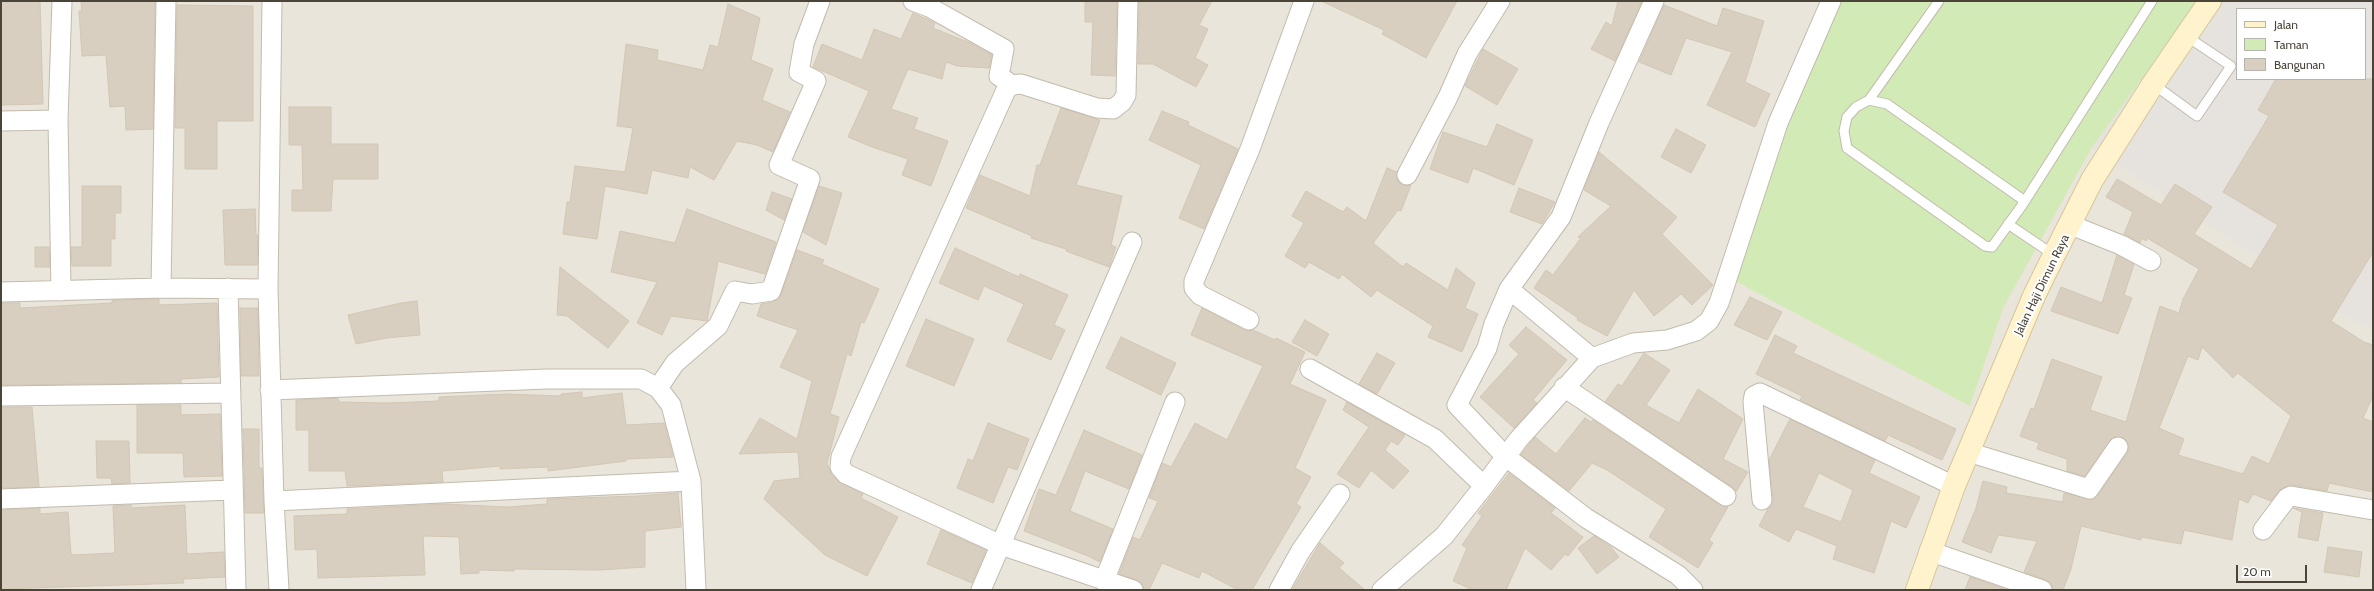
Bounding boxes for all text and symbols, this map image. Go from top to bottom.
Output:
legend [2236,8,2366,80]
text: Jalan [2274,17,2298,32]
text: Taman [2274,37,2308,52]
text: Bangunan [2274,57,2325,72]
street label: Jalan Haji Dimun Raya [2011,232,2073,338]
scale bar [2238,557,2309,583]
text: 20 m [2243,564,2271,579]

